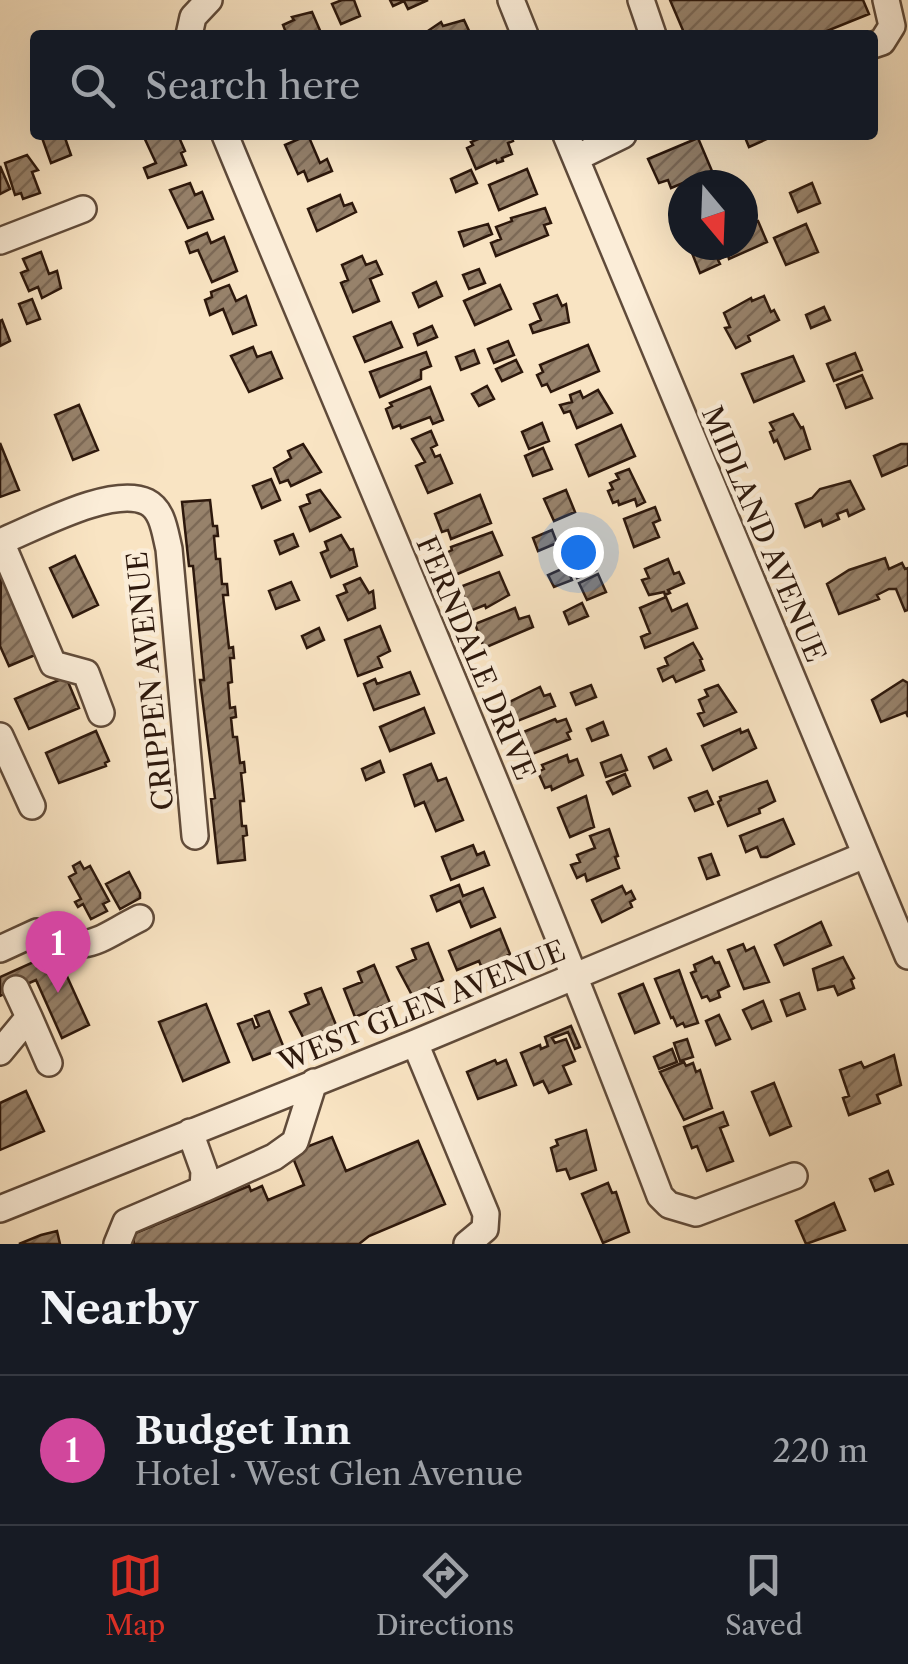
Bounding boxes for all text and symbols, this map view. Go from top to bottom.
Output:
search box [30,30,878,140]
icon: search [65,58,120,113]
text: Search here [145,62,360,109]
north arrow [668,170,758,260]
street label: MIDLAND AVENUE [695,401,833,667]
your location [553,527,604,578]
street label: FERNDALE DRIVE [409,531,543,785]
street label: CRIPPEN AVENUE [120,550,180,812]
pin: 1 [26,910,90,993]
street label: WEST GLEN AVENUE [273,933,570,1079]
text: Nearby [40,1283,198,1335]
text: Budget Inn [135,1407,351,1454]
text: 1 [65,1431,80,1470]
text: 220 m [773,1431,868,1470]
text: Hotel · West Glen Avenue [135,1454,523,1493]
tab: Map [105,1548,165,1642]
tab: Directions [376,1548,514,1642]
tab: Saved [725,1548,803,1642]

